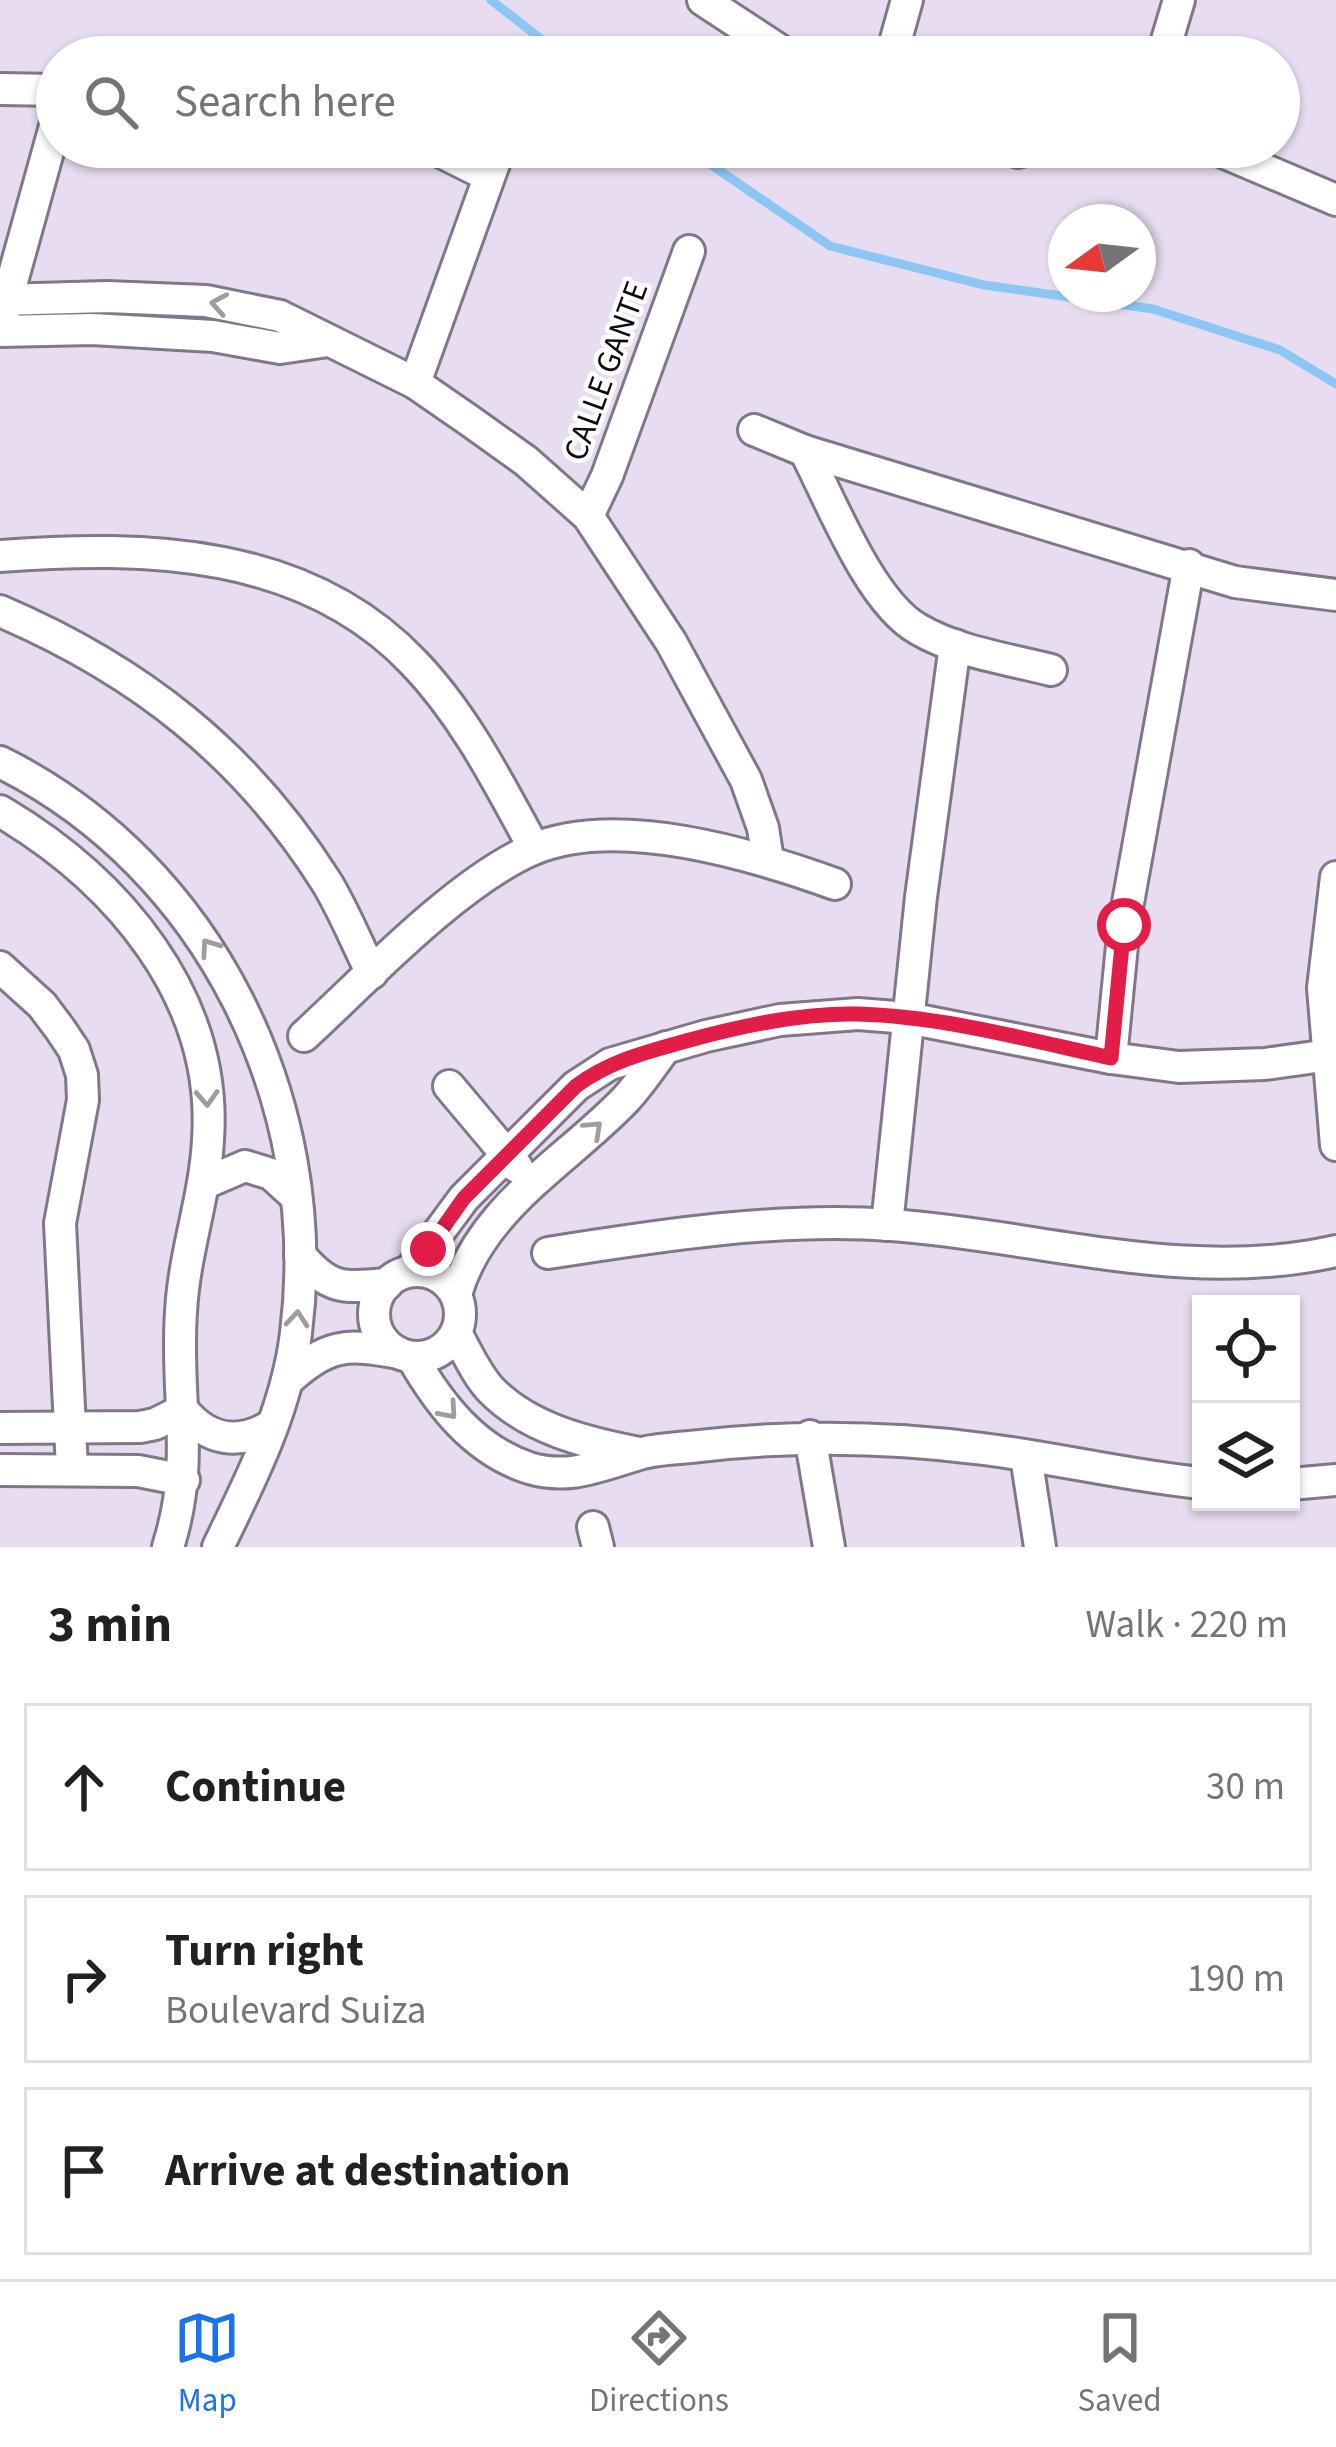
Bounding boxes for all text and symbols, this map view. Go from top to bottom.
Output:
search box [36,36,1300,168]
icon: search [78,69,144,135]
text: Search here [174,70,396,134]
north arrow [1048,204,1156,312]
street label: CALLE GANTE [552,275,660,467]
one-way arrow [209,293,229,318]
route start [1097,898,1151,952]
one-way arrow [201,938,223,960]
one-way arrow [194,1089,220,1108]
one-way arrow [580,1121,602,1143]
route end [401,1222,455,1276]
map controls [1192,1295,1300,1511]
button: locate [1192,1295,1300,1403]
one-way arrow [284,1309,309,1328]
one-way arrow [435,1398,456,1419]
button: layers [1192,1403,1300,1511]
text: 3 min [48,1589,172,1661]
text: Walk · 220 m [1085,1597,1288,1653]
icon: ahead [51,1754,117,1820]
text: Continue [165,1755,346,1819]
text: 30 m [1206,1759,1285,1815]
text: Turn right [165,1919,364,1983]
icon: right [51,1946,117,2012]
text: 190 m [1187,1951,1285,2007]
text: Boulevard Suiza [165,1983,426,2039]
icon: arrive [51,2138,117,2204]
text: Arrive at destination [165,2139,570,2203]
tab: Map [174,2305,240,2424]
tab: Directions [589,2305,729,2424]
tab: Saved [1077,2305,1162,2424]

